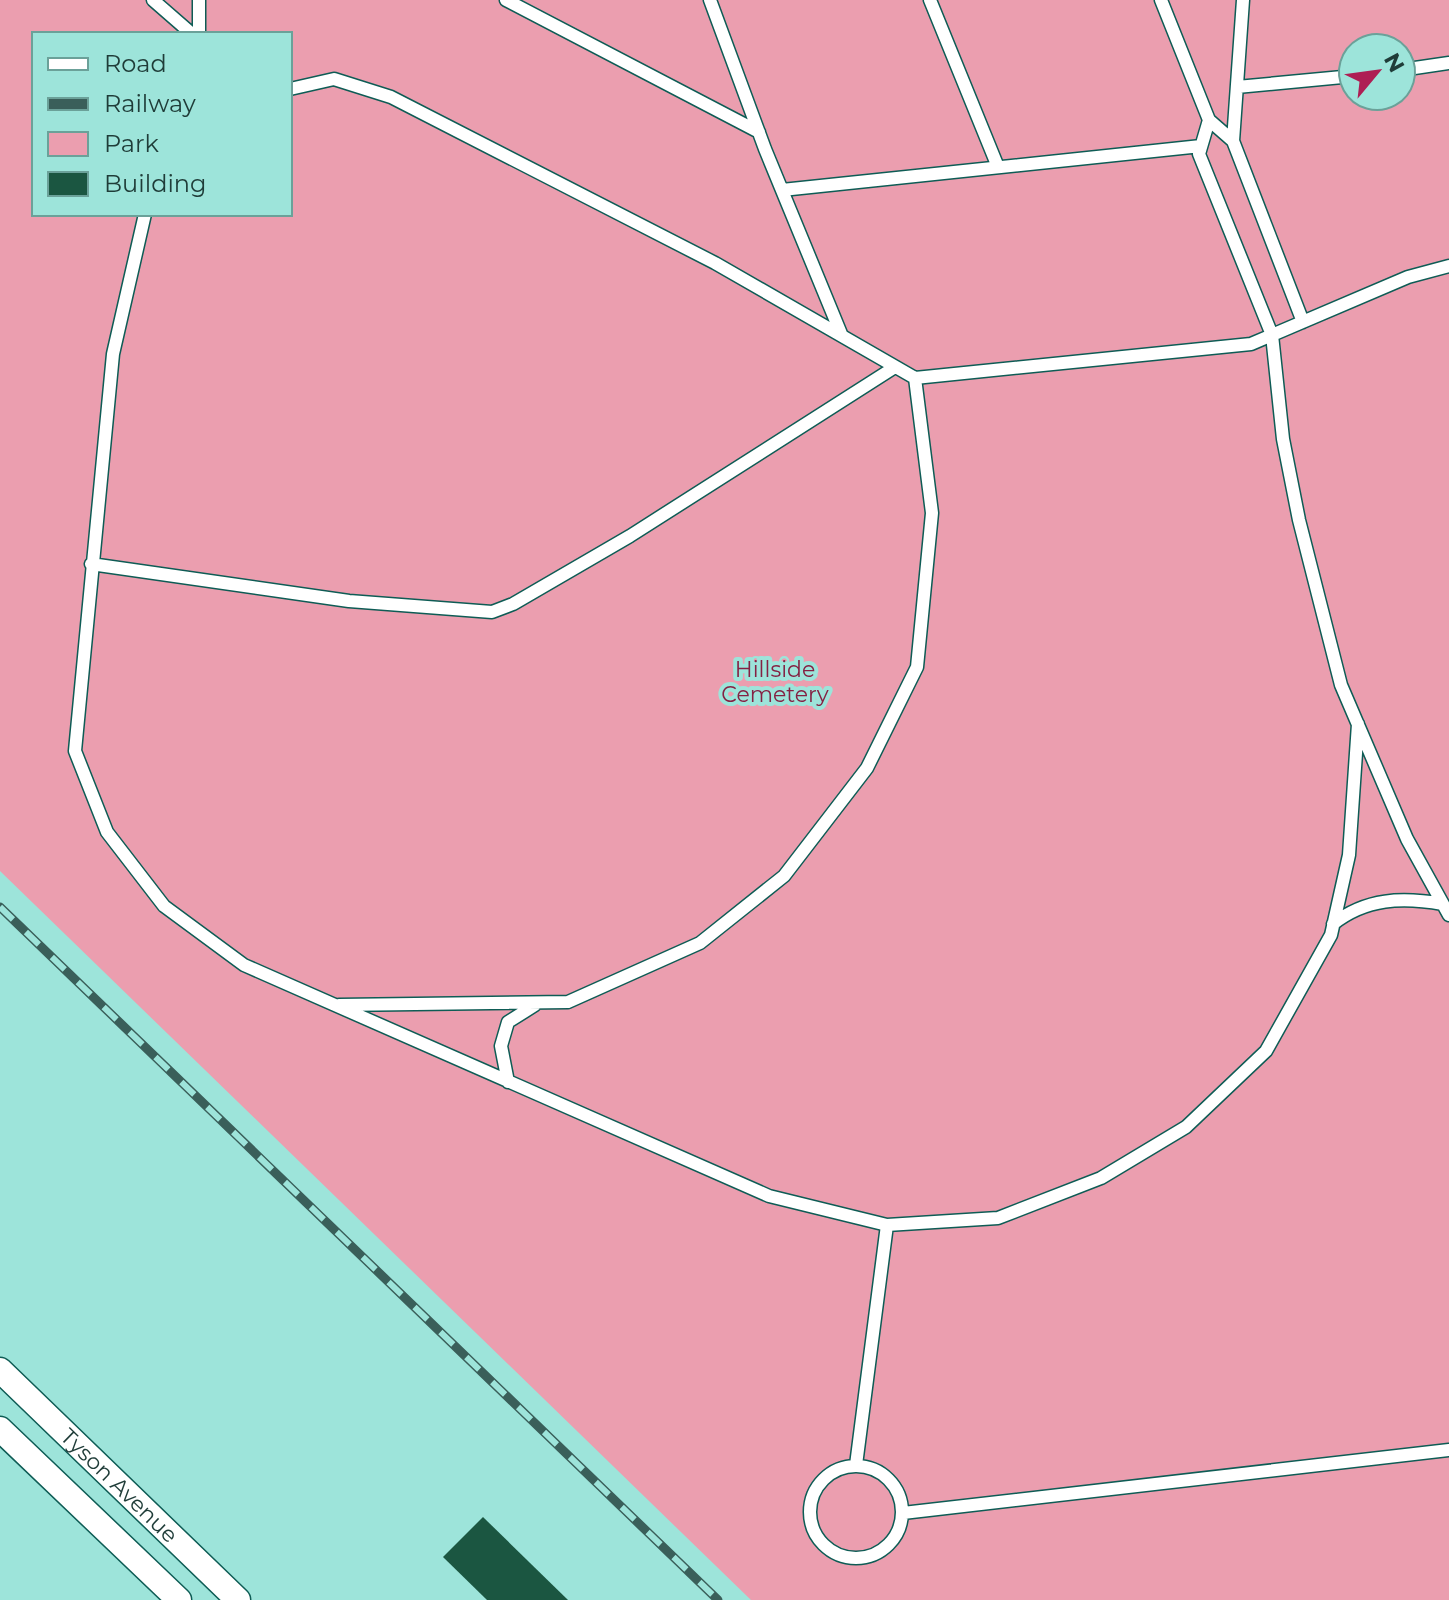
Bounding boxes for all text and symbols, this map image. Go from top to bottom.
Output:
legend [32,32,292,216]
north arrow [1337,32,1417,112]
text: N [1378,48,1410,77]
text: Road [104,49,167,78]
text: Railway [104,89,196,118]
text: Park [104,129,159,158]
text: Building [104,169,207,198]
park label: Hillside Cemetery [721,656,829,708]
street label: Tyson Avenue [55,1423,184,1548]

